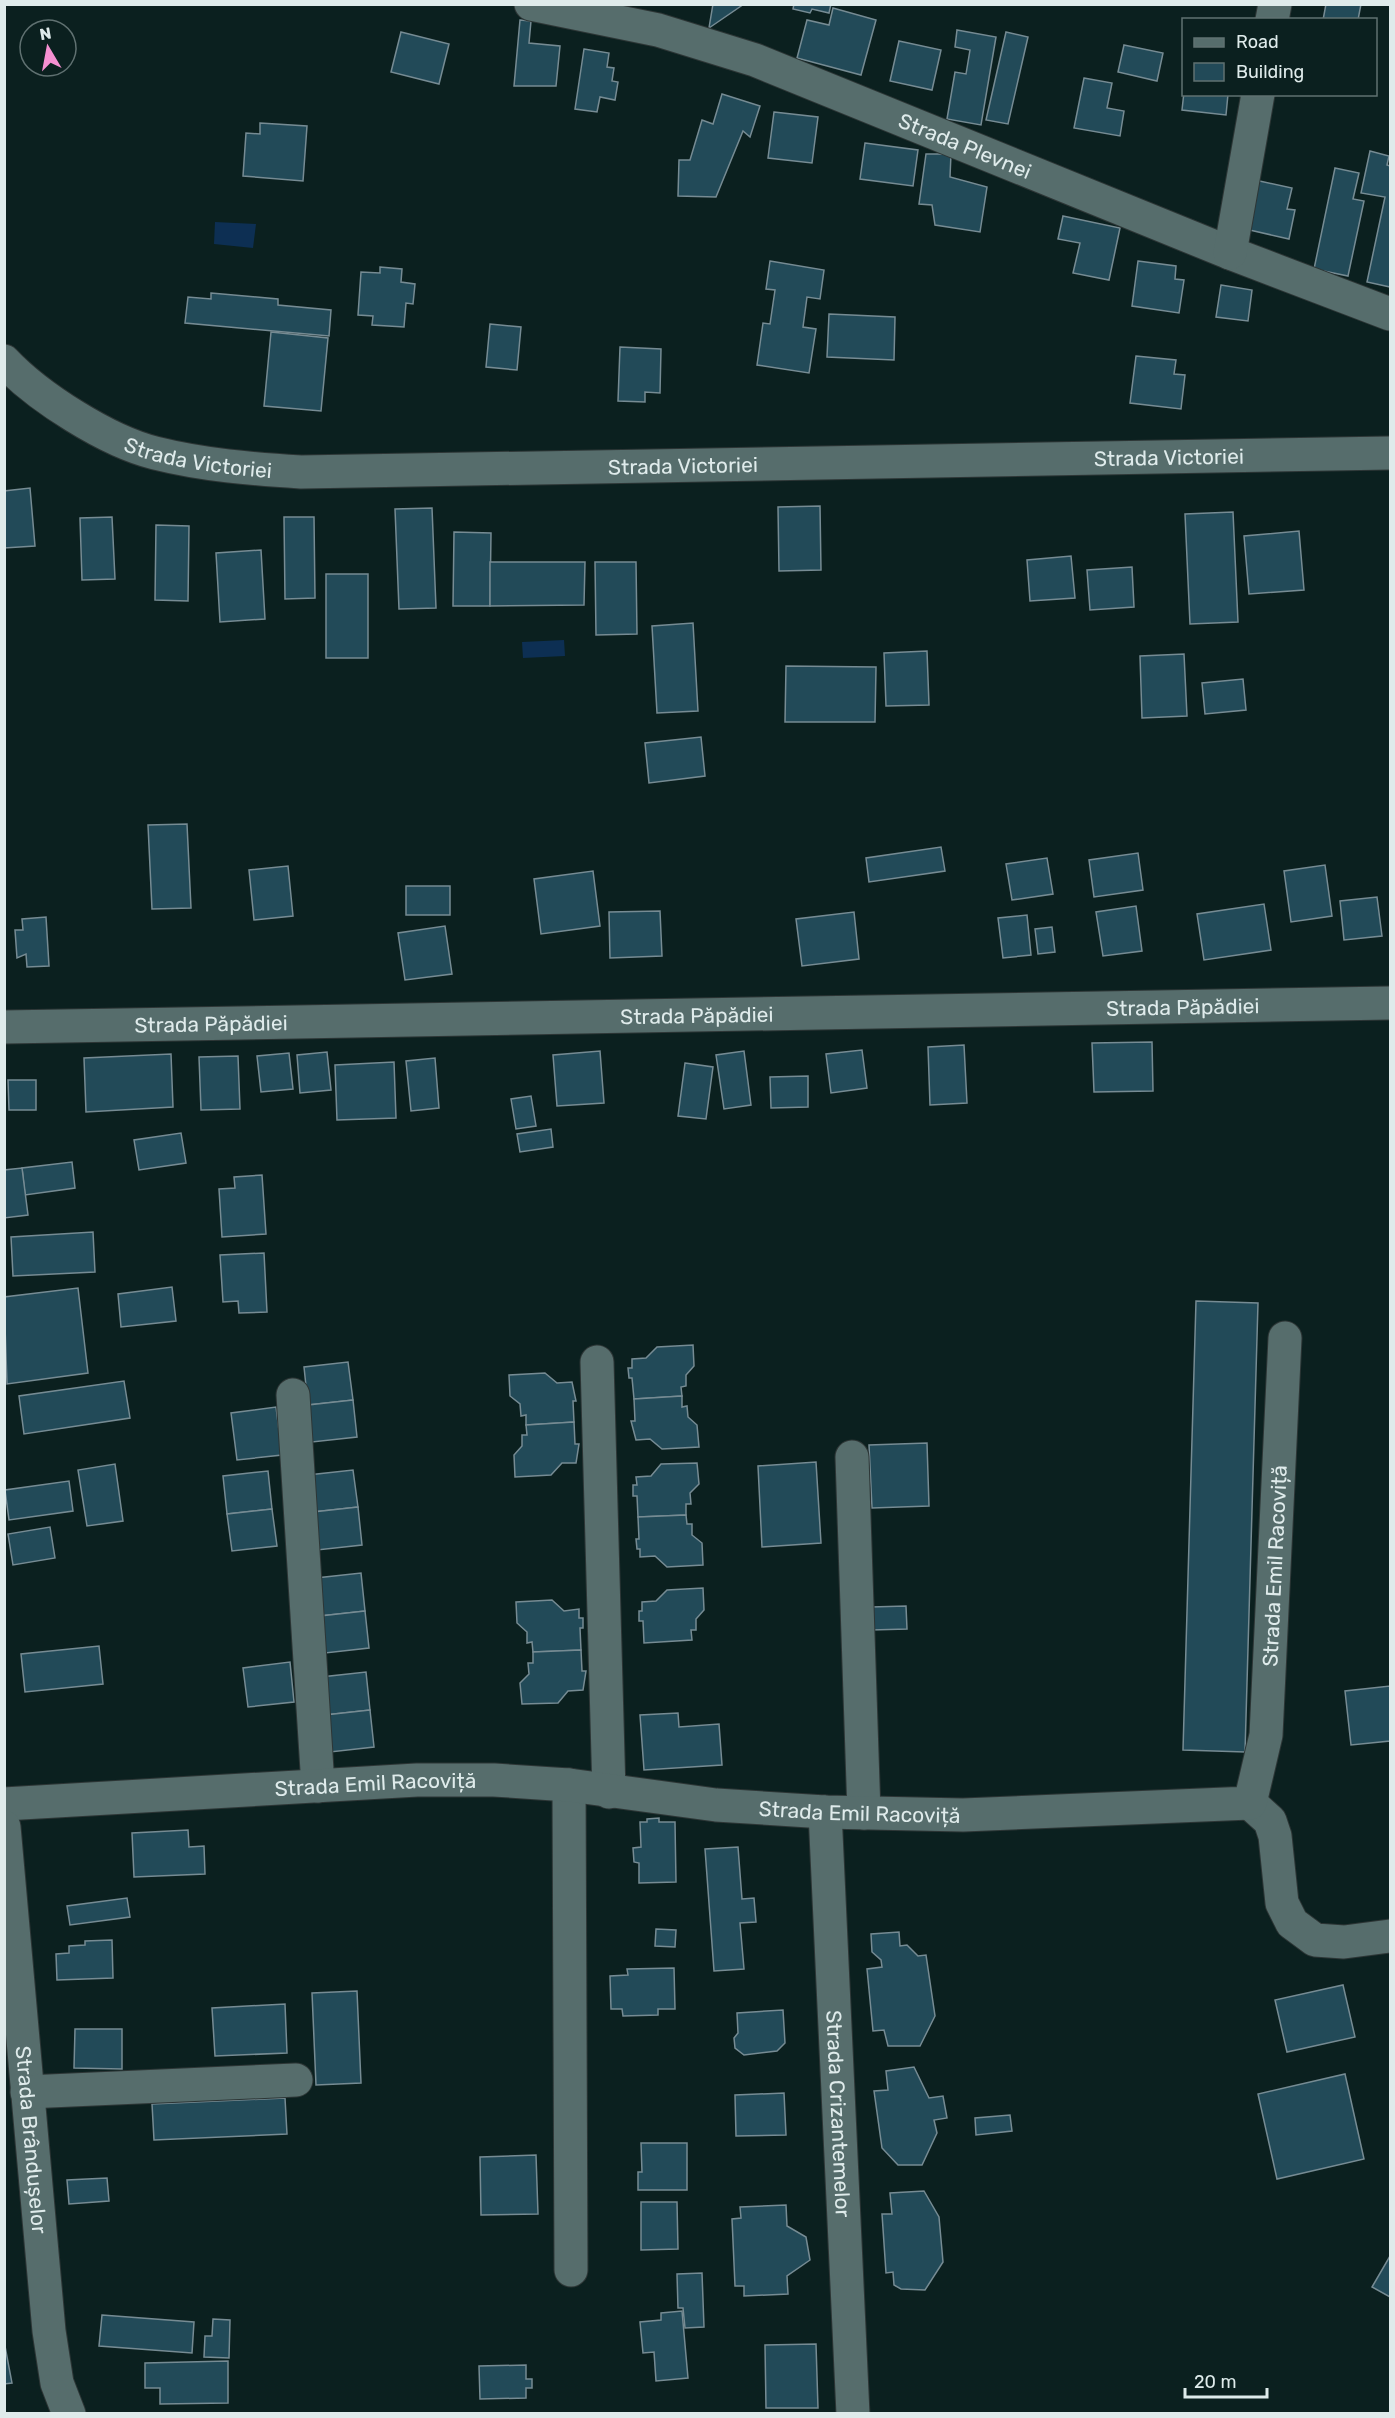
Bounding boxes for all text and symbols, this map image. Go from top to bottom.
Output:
north arrow [18,18,78,78]
legend [1182,18,1377,96]
text: N [38,23,53,44]
text: Road [1236,31,1279,53]
text: Building [1236,61,1304,83]
street label: Strada Plevnei [895,107,1035,184]
street label: Strada Victoriei [121,431,273,483]
street label: Strada Victoriei [1094,443,1244,471]
street label: Strada Victoriei [608,452,758,479]
street label: Strada Păpădiei [1106,993,1260,1020]
street label: Strada Păpădiei [620,1001,774,1029]
street label: Strada Păpădiei [134,1010,288,1037]
street label: Strada Emil Racoviță [1257,1464,1291,1667]
street label: Strada Emil Racoviță [274,1768,476,1801]
street label: Strada Emil Racoviță [758,1795,961,1827]
street label: Strada Crizantemelor [822,2009,856,2218]
street label: Strada Brândușelor [11,2045,53,2235]
scale bar [1185,2361,1268,2399]
text: 20 m [1194,2371,1236,2393]

